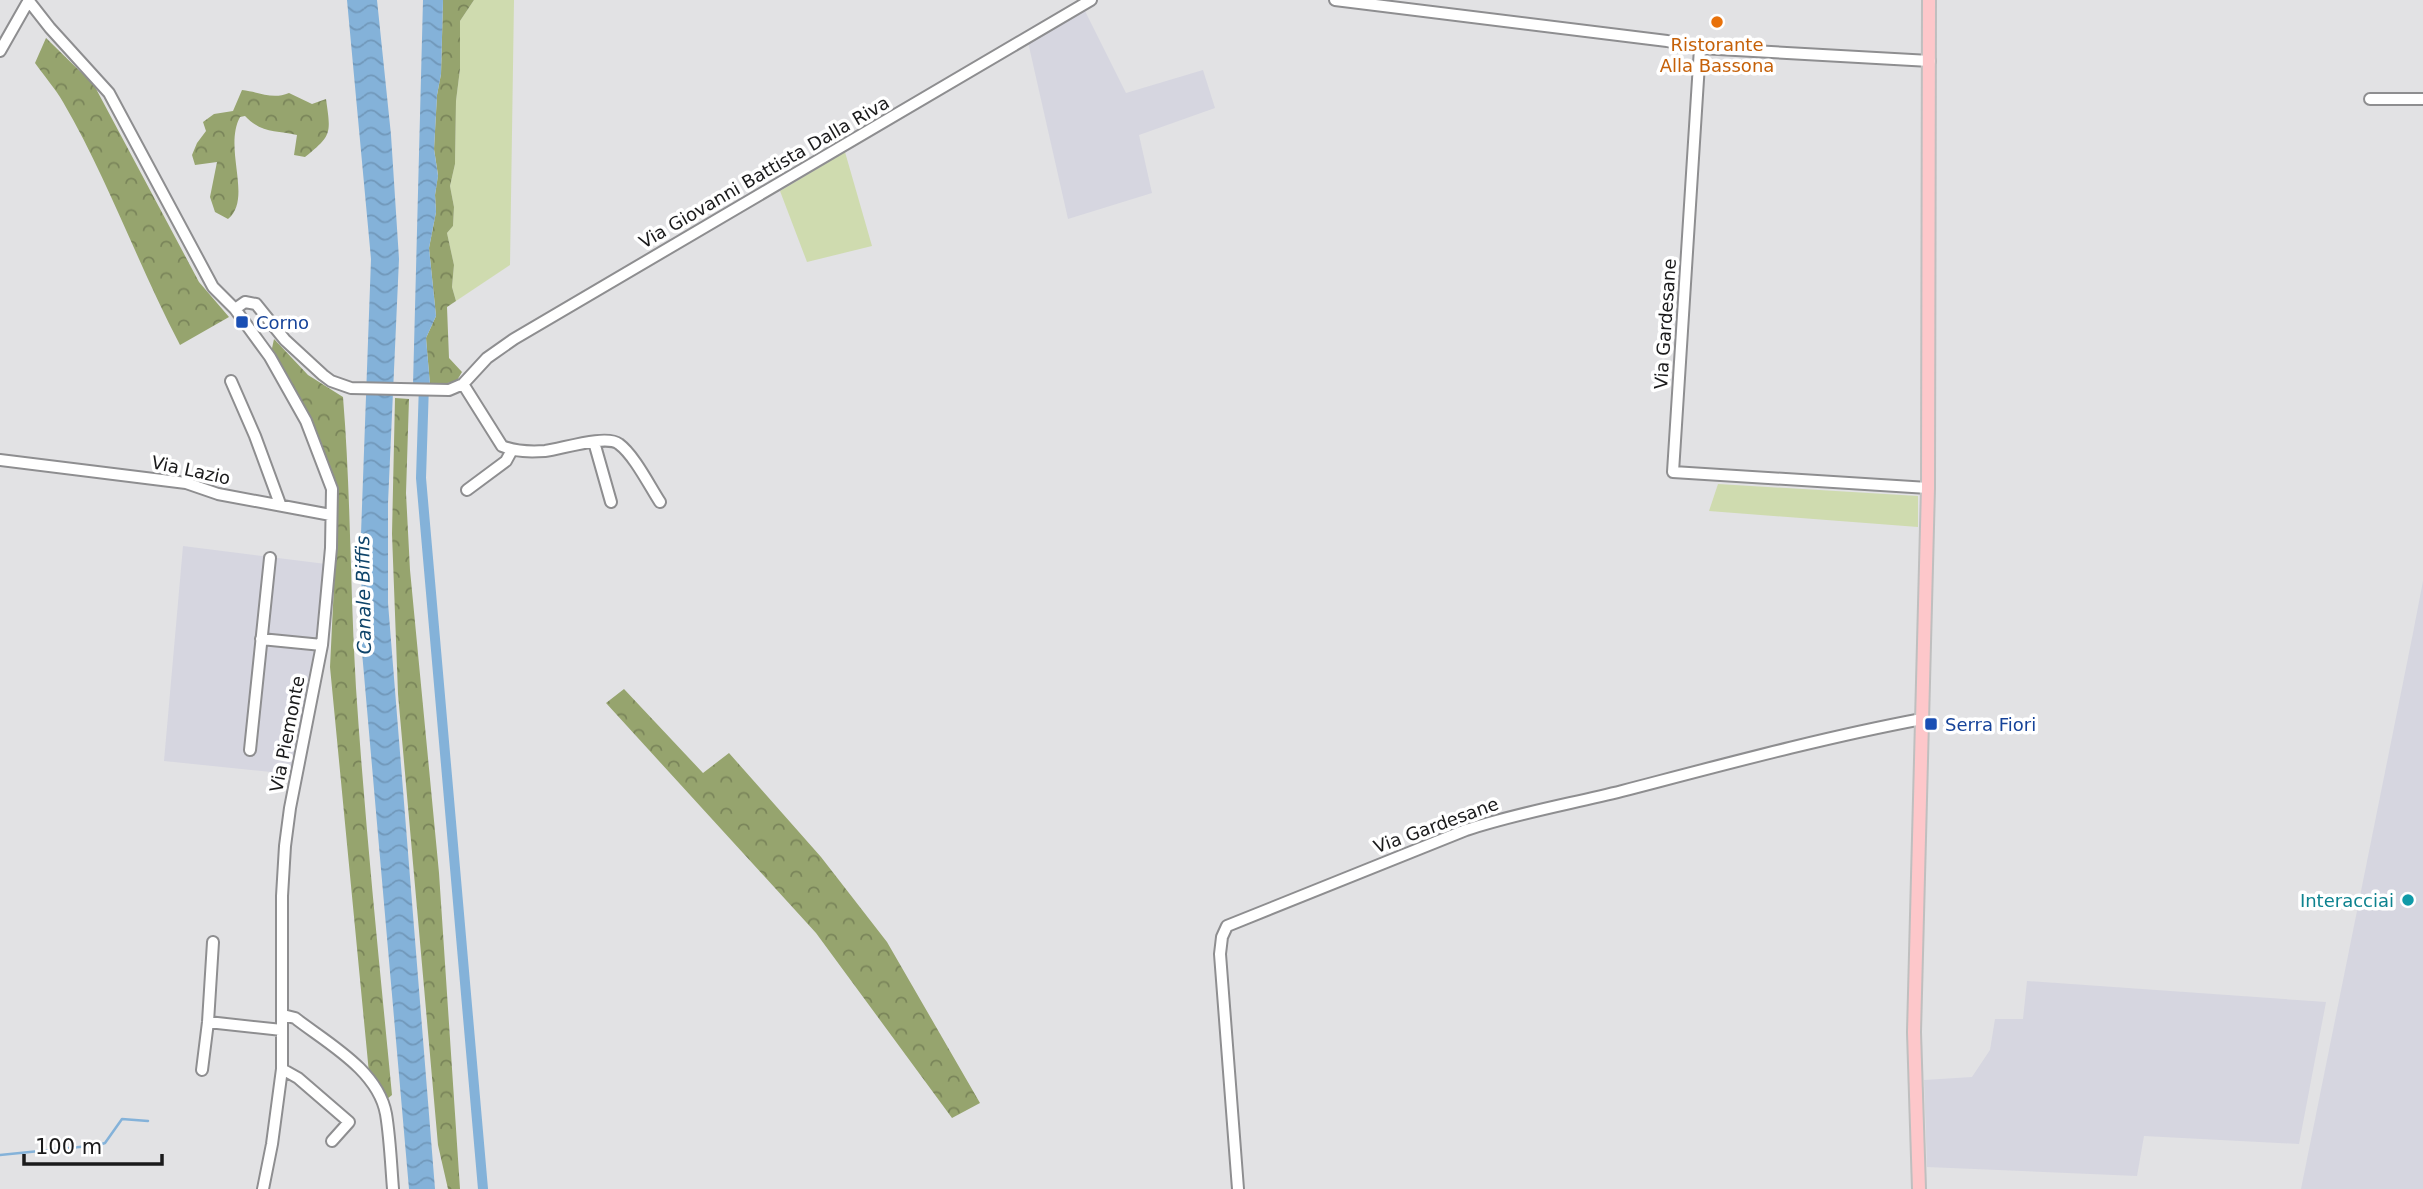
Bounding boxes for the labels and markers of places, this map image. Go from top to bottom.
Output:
marker: Ristorante Alla Bassona [1709,14,1725,30]
place label: Ristorante Alla Bassona [1660,34,1774,76]
place label: Corno [256,312,309,333]
marker: Corno [234,314,250,330]
place label: Serra Fiori [1945,714,2036,735]
marker: Serra Fiori [1923,716,1939,732]
place label: Interacciai [2300,890,2394,911]
marker: Interacciai [2400,892,2416,908]

